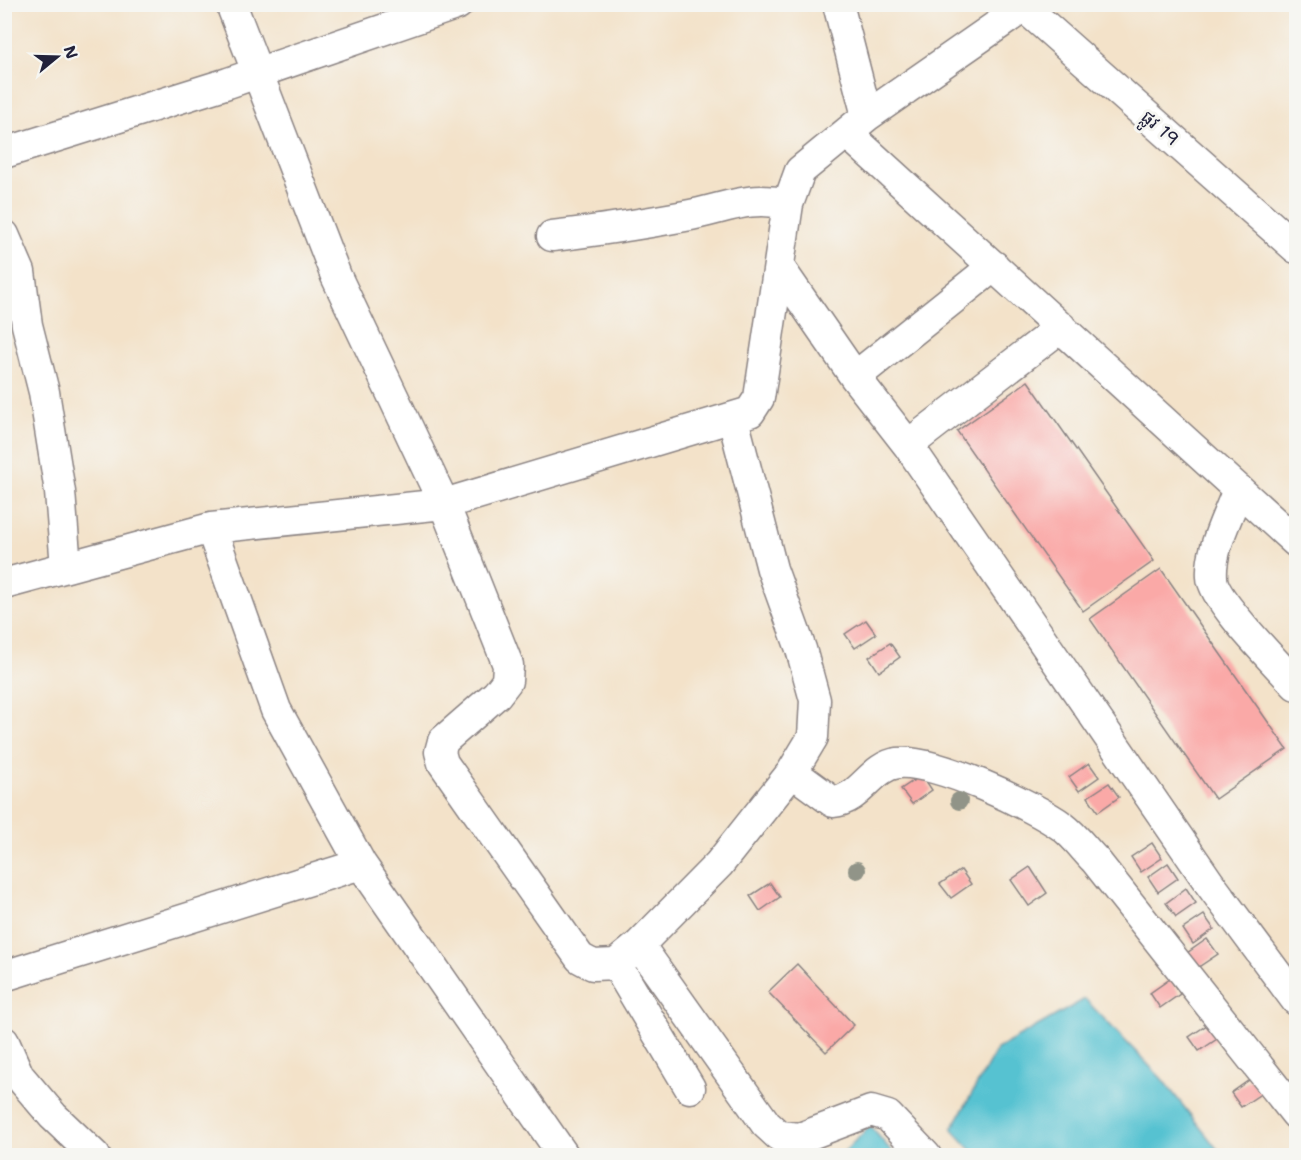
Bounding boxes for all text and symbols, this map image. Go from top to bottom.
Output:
north arrow [27,27,87,87]
text: N [59,43,83,62]
street label: ផ្លូវ 19 [1133,105,1184,154]

